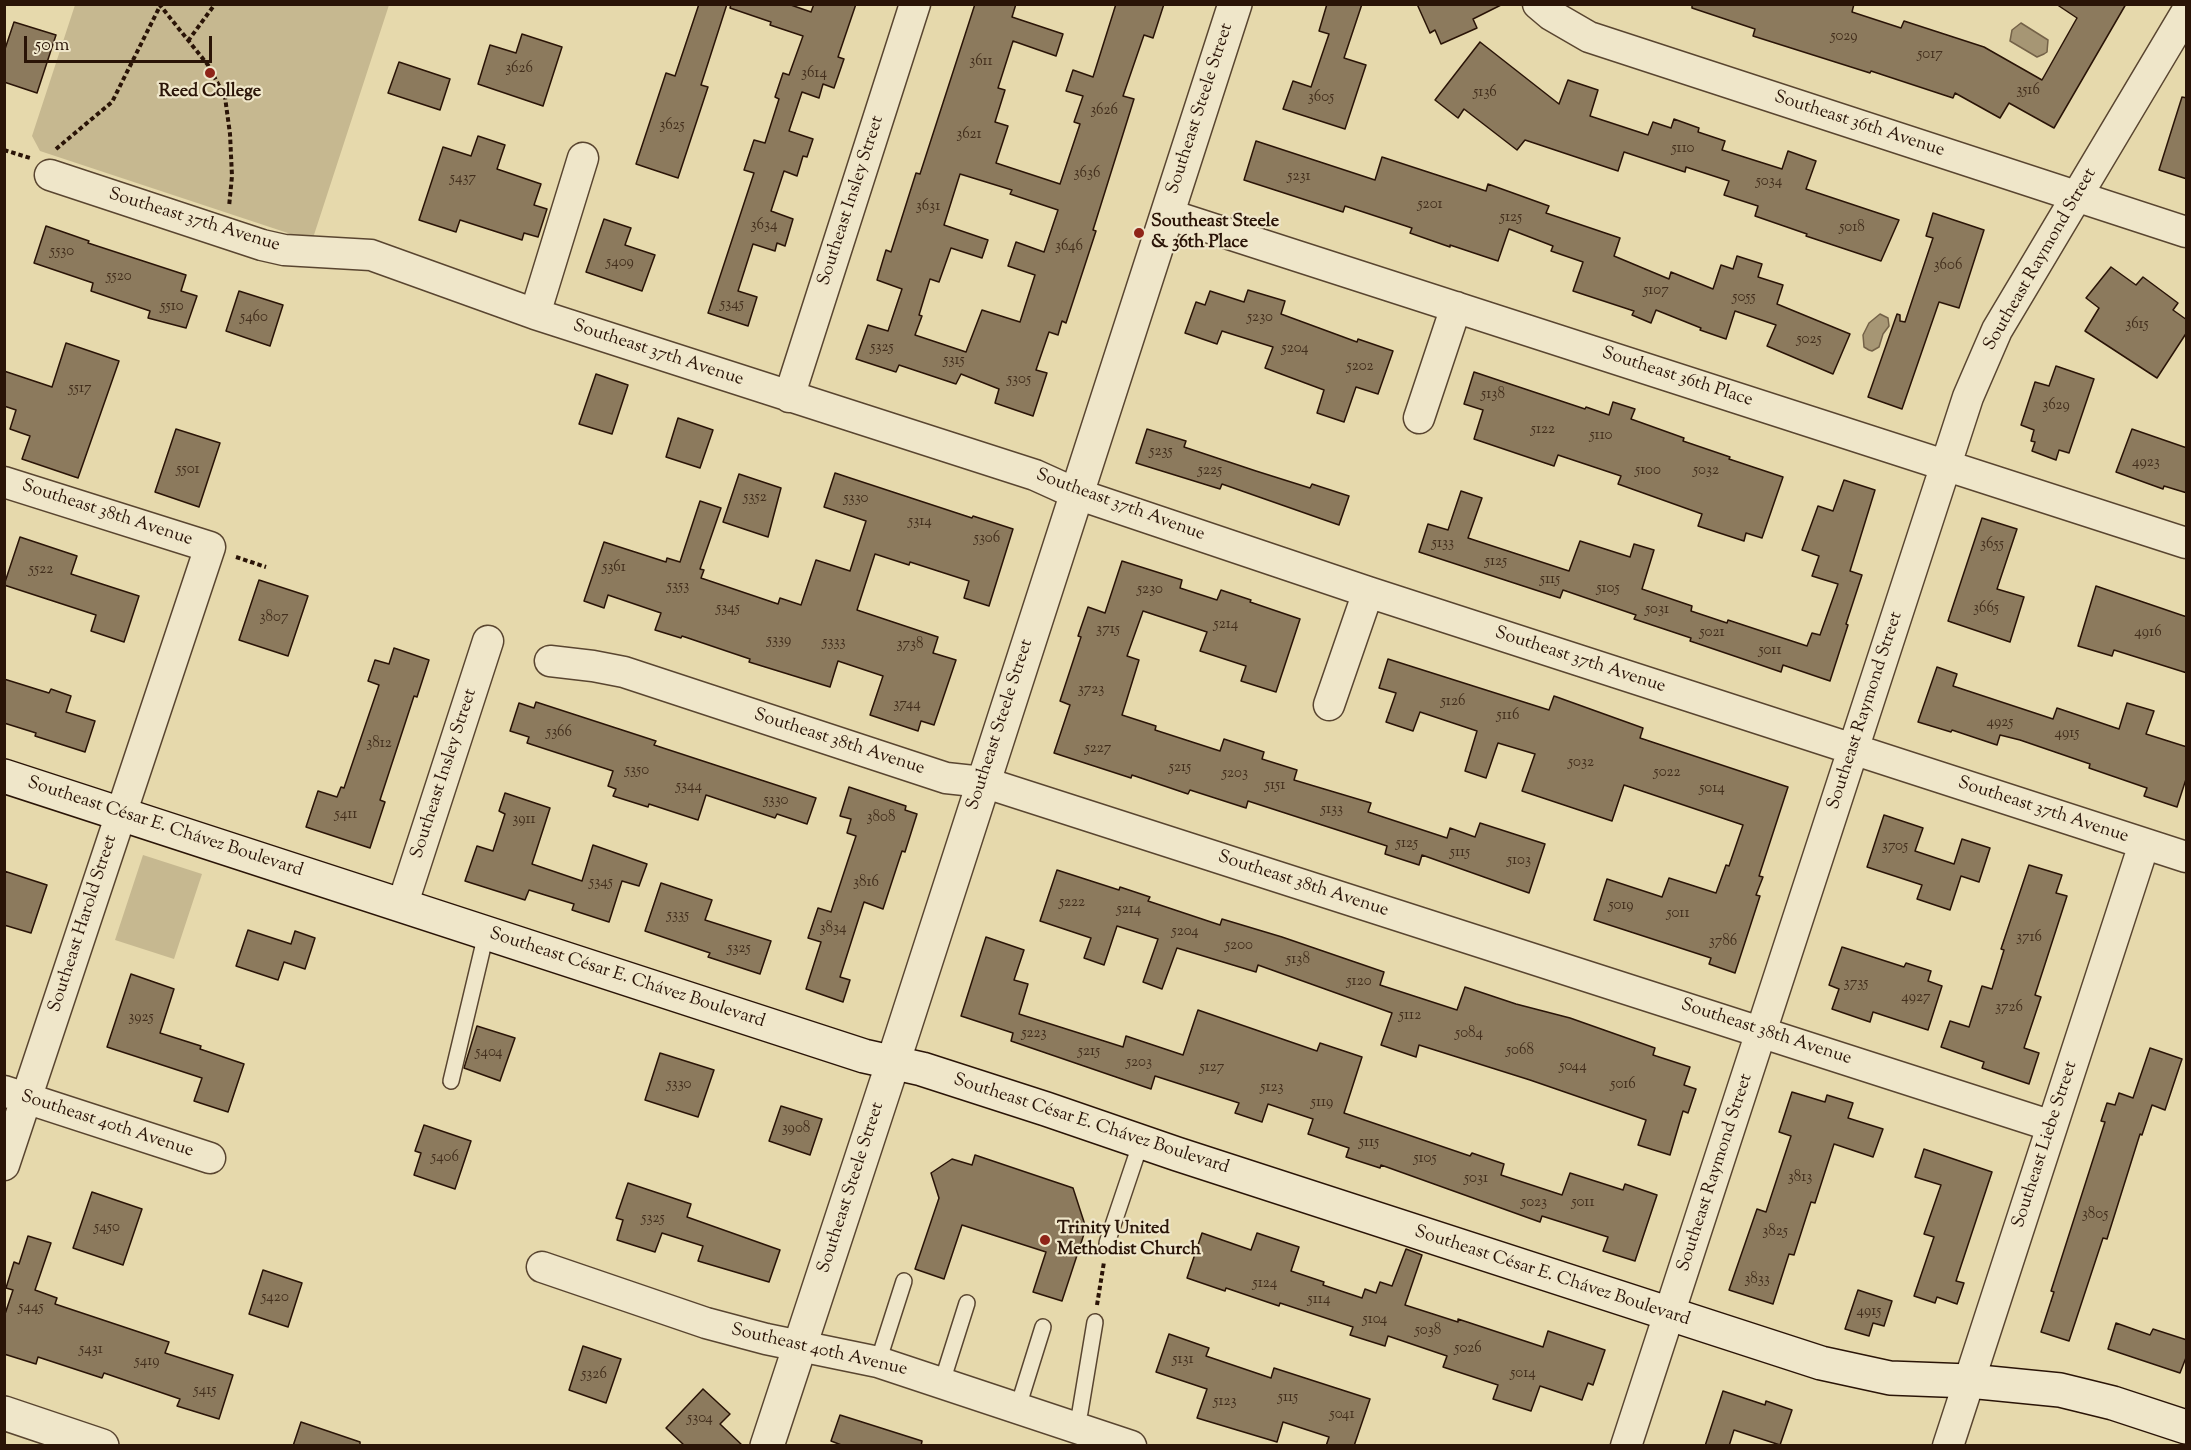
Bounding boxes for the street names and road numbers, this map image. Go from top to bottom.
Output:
street label: Southeast Steele Street [1163,21,1239,197]
street label: Southeast 36th Avenue [1771,87,1947,163]
street label: Southeast Insley Street [814,113,890,289]
street label: Southeast Raymond Street [1980,165,2102,355]
street label: Southeast 37th Avenue [106,185,282,257]
street label: Southeast 37th Avenue [570,316,746,392]
street label: Southeast 36th Place [1599,343,1755,413]
street label: Southeast 37th Avenue [1033,465,1207,547]
street label: Southeast 38th Avenue [19,476,195,552]
street label: Southeast Raymond Street [1824,609,1908,813]
street label: Southeast 37th Avenue [1492,623,1668,699]
street label: Southeast Steele Street [963,637,1039,813]
street label: Southeast Insley Street [407,686,483,862]
street label: Southeast 38th Avenue [751,705,927,781]
street label: Southeast César E. Chávez Boulevard [24,773,306,883]
street label: Southeast 37th Avenue [1955,773,2131,849]
street label: Southeast Harold Street [45,833,123,1015]
street label: Southeast 38th Avenue [1215,847,1391,923]
street label: Southeast César E. Chávez Boulevard [486,924,768,1034]
street label: Southeast 38th Avenue [1678,995,1854,1071]
street label: Southeast Liebe Street [2009,1059,2083,1231]
street label: Southeast César E. Chávez Boulevard [950,1070,1232,1180]
street label: Southeast Raymond Street [1674,1071,1758,1275]
street label: Southeast 40th Avenue [18,1087,196,1163]
street label: Southeast Steele Street [814,1100,890,1276]
street label: Southeast César E. Chávez Boulevard [1411,1222,1693,1332]
street label: Southeast 40th Avenue [729,1320,909,1382]

